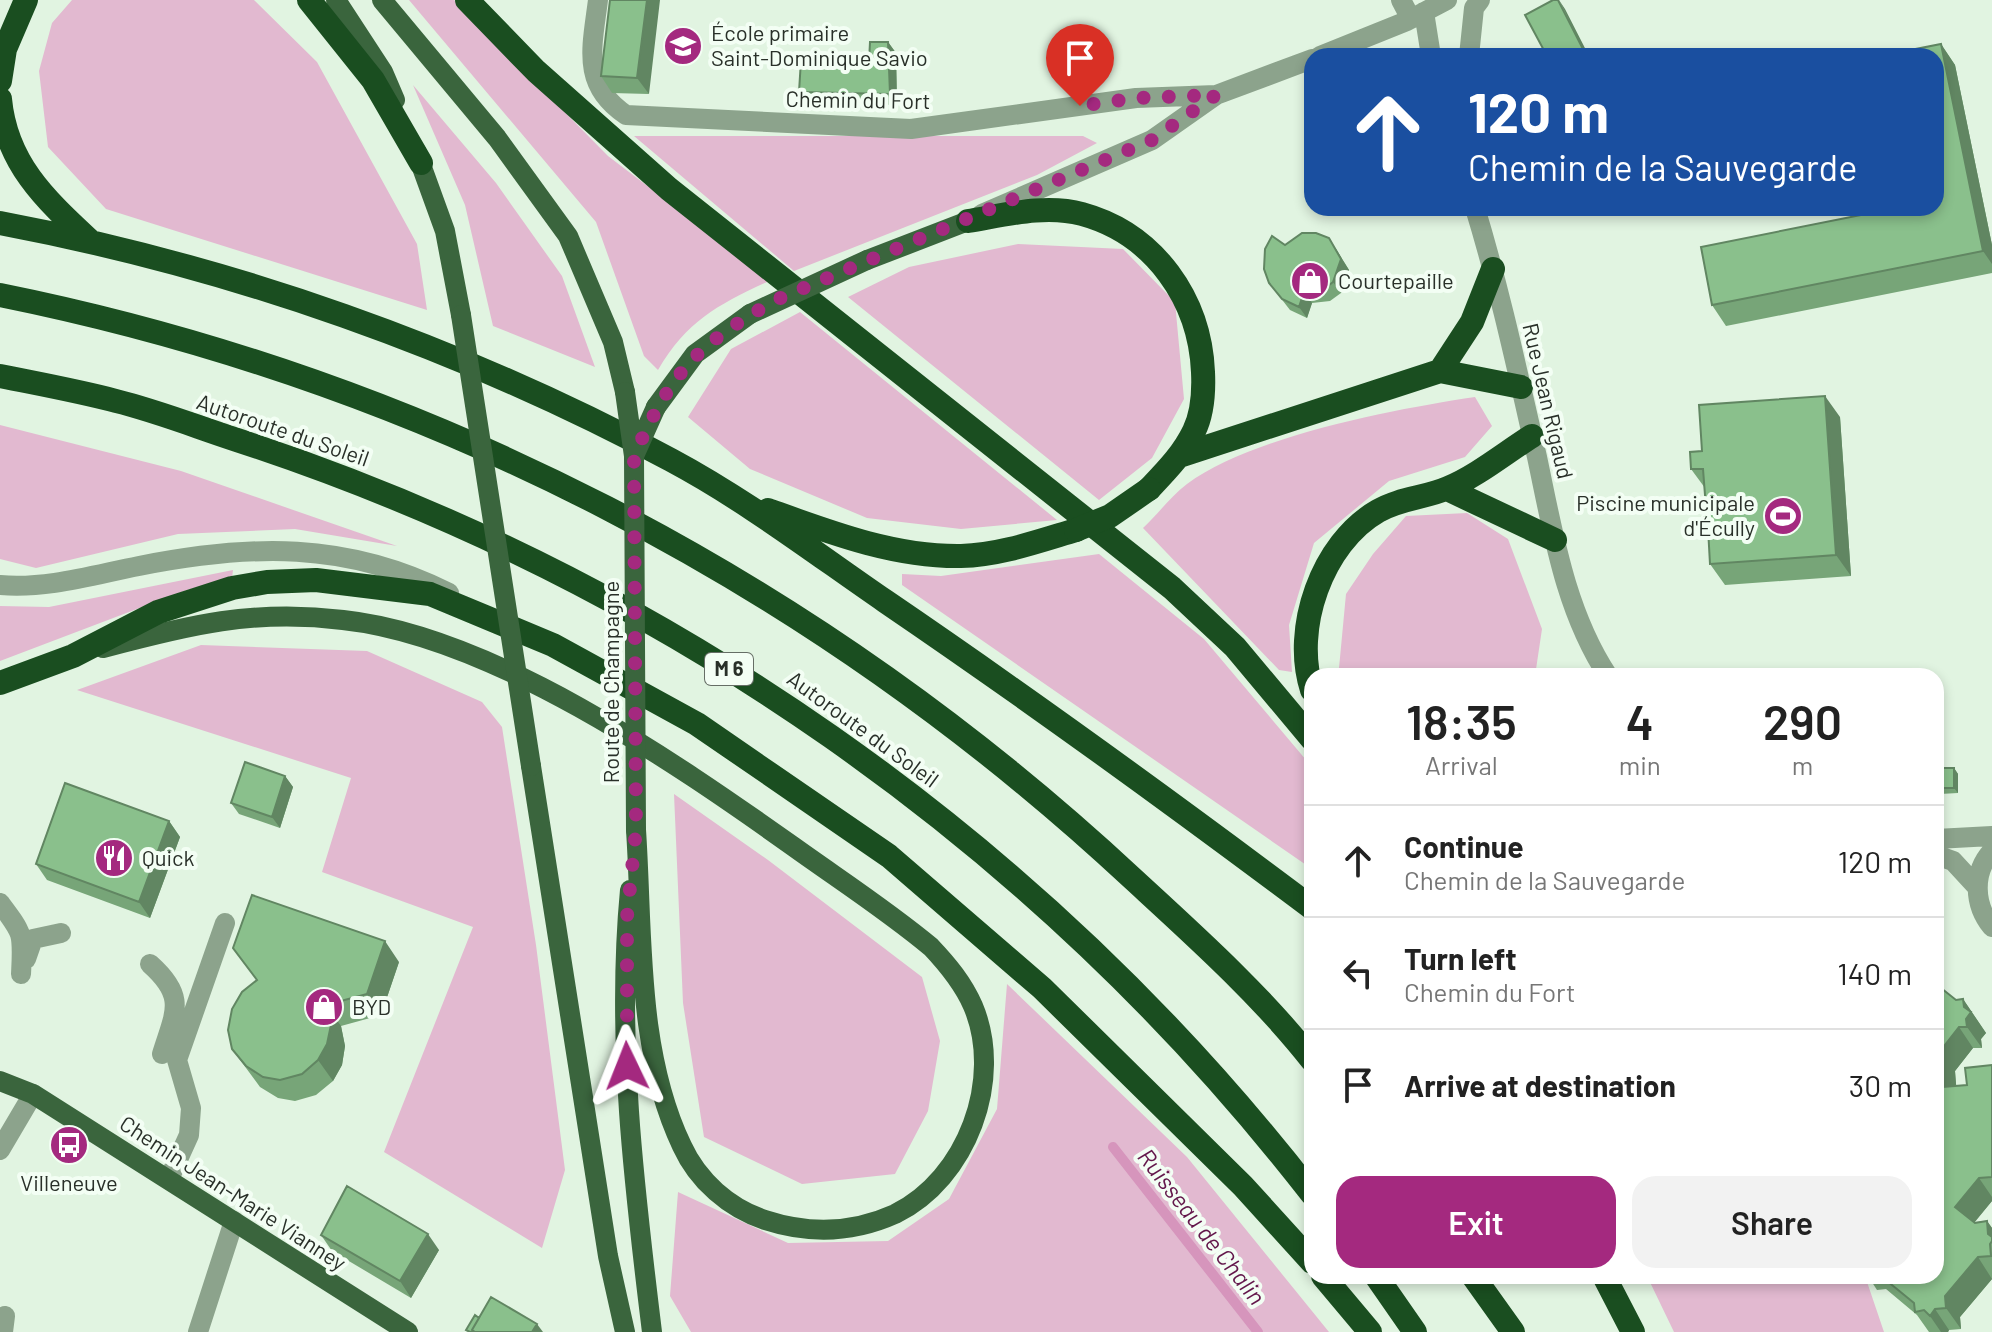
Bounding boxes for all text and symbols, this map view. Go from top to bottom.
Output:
place label: École primaire Saint-Dominique Savio [711,19,928,70]
pin [1046,24,1114,106]
school or university icon: École primaire Saint-Dominique Savio [662,25,704,67]
icon: arrive [1058,36,1102,80]
text: 120 m [1468,77,1609,144]
icon: ahead [1336,80,1440,184]
street label: Chemin du Fort [785,85,931,113]
text: Chemin de la Sauvegarde [1468,145,1857,188]
shop icon: Courtepaille [1289,260,1331,302]
place label: Courtepaille [1338,267,1454,293]
street label: Rue Jean Rigaud [1518,320,1580,481]
street label: Autoroute du Soleil [194,387,373,471]
place label: Piscine municipale d'Écully [1576,489,1755,540]
sports icon: Piscine municipale d'Écully [1762,495,1804,537]
street label: Route de Champagne [597,581,623,783]
road number: M 6 [705,653,753,685]
street label: Autoroute du Soleil [783,665,944,792]
text: 18:35 [1406,692,1517,750]
text: 4 [1626,692,1654,750]
text: 290 [1763,692,1842,750]
text: Arrival [1425,749,1498,780]
text: min [1619,749,1661,780]
text: m [1792,749,1813,780]
text: Continue [1404,828,1524,864]
restaurant icon: Quick [93,837,135,879]
icon: ahead [1336,839,1380,883]
text: 120 m [1838,843,1912,879]
place label: Quick [142,844,195,870]
text: Chemin de la Sauvegarde [1404,864,1685,895]
text: Turn left [1404,940,1517,976]
icon: left [1336,951,1380,995]
text: 140 m [1837,955,1912,991]
text: Chemin du Fort [1404,976,1575,1007]
shop icon: BYD [303,986,345,1028]
place label: BYD [352,993,391,1019]
position arrow [585,1024,669,1108]
icon: arrive [1336,1063,1380,1107]
text: Arrive at destination [1404,1067,1676,1103]
text: 30 m [1849,1067,1912,1103]
street label: Chemin Jean-Marie Vianney [116,1109,352,1275]
bus stop icon: Villeneuve [48,1124,90,1166]
water label: Ruisseau de Chalin [1132,1142,1272,1310]
place label: Villeneuve [20,1169,118,1195]
button: Exit [1336,1176,1616,1268]
button: Share [1632,1176,1912,1268]

